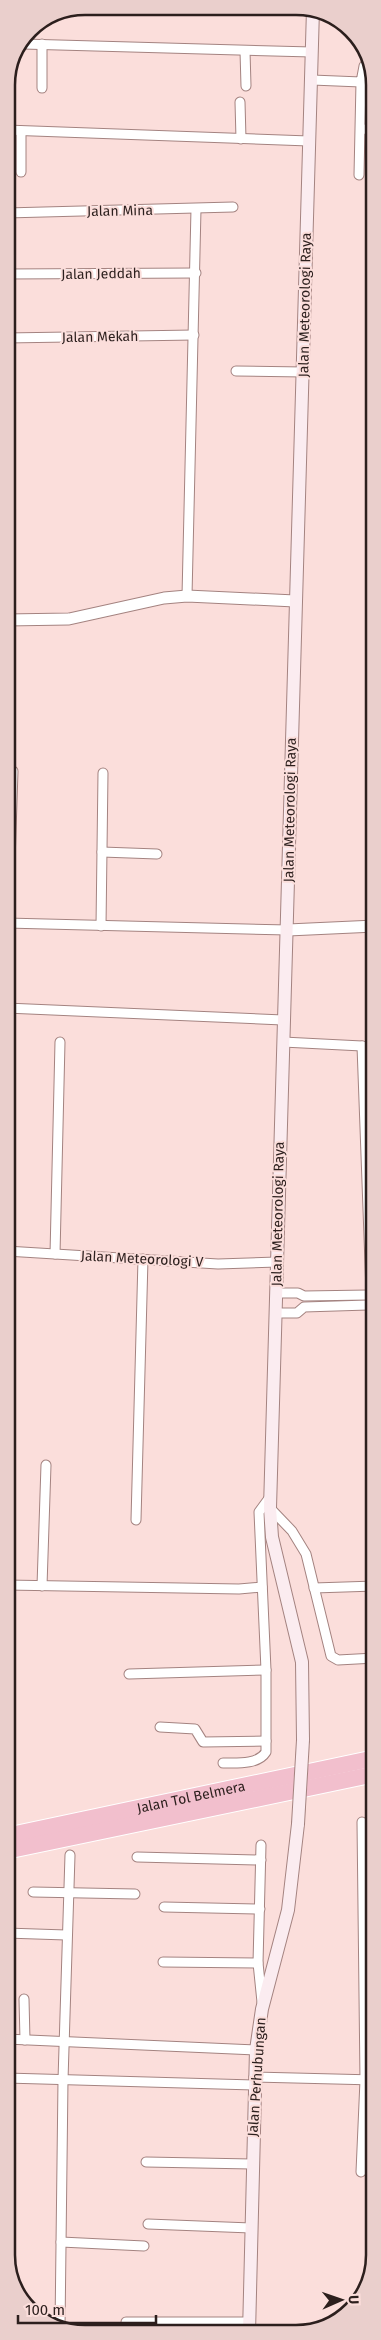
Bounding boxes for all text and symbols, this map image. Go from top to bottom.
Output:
street label: Jalan Mina [87,202,153,220]
street label: Jalan Meteorologi Raya [295,232,315,378]
street label: Jalan Jeddah [61,265,141,283]
street label: Jalan Mekah [62,328,138,346]
street label: Jalan Meteorologi Raya [280,737,300,883]
street label: Jalan Meteorologi Raya [268,1141,288,1287]
street label: Jalan Meteorologi V [80,1247,204,1271]
street label: Jalan Tol Belmera [135,1777,247,1817]
street label: Jalan Perhubungan [244,2017,270,2137]
north arrow [316,2275,366,2325]
scale bar [18,2292,155,2324]
text: U [345,2295,362,2304]
text: 100 m [25,2301,65,2319]

